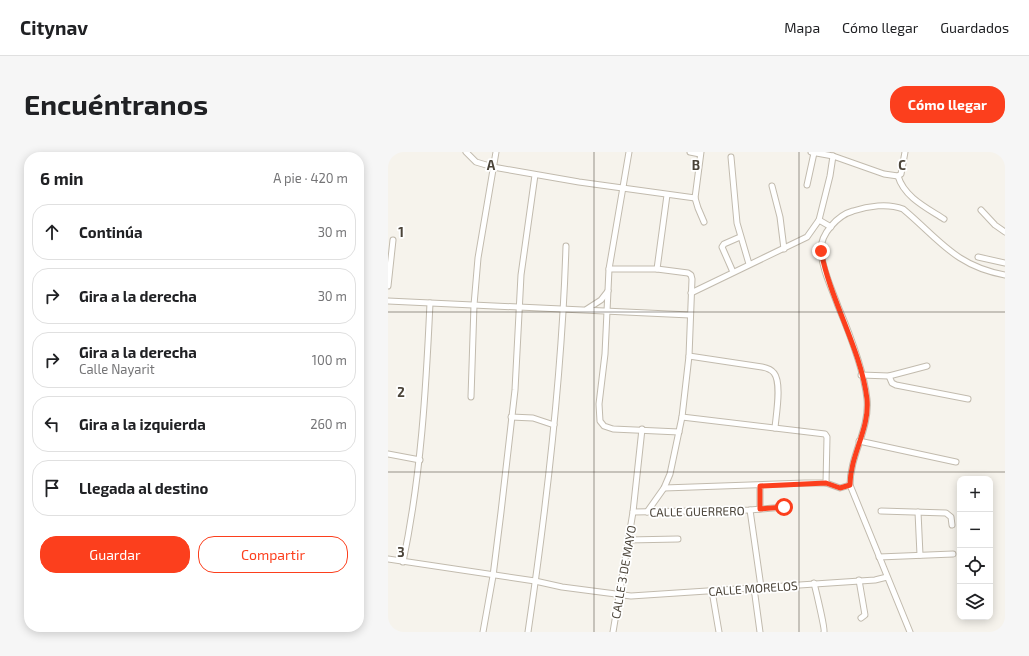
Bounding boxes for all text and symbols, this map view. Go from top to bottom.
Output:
text: Citynav [20,16,88,39]
text: Mapa [784,19,820,36]
text: Cómo llegar [842,19,918,36]
text: Guardados [940,19,1009,36]
button: Cómo llegar [890,86,1005,123]
text: Encuéntranos [24,87,208,121]
text: A [487,157,496,173]
text: B [692,157,700,173]
text: C [898,157,906,173]
text: 6 min [40,168,84,188]
text: A pie · 420 m [273,170,348,186]
icon: ahead [41,221,63,243]
text: Continúa [79,223,142,241]
text: 30 m [318,224,347,240]
text: 1 [398,224,404,240]
route end [812,242,830,260]
icon: right [41,285,63,307]
text: Gira a la derecha [79,287,197,305]
text: 30 m [318,288,347,304]
text: Gira a la derecha [79,343,197,361]
icon: right [41,349,63,371]
text: 100 m [312,352,347,368]
text: Calle Nayarit [79,361,155,377]
text: 2 [397,384,405,400]
icon: left [41,413,63,435]
text: Gira a la izquierda [79,415,206,433]
text: 260 m [310,416,347,432]
map controls [957,476,993,620]
button: + [957,476,993,512]
icon: arrive [41,477,63,499]
text: Llegada al destino [79,479,208,497]
route start [775,498,793,516]
street label: CALLE GUERRERO [649,503,745,519]
button: − [957,512,993,548]
street label: CALLE 3 DE MAYO [608,524,638,620]
button: Guardar [40,536,190,573]
button: Compartir [198,536,348,573]
text: 3 [397,544,405,560]
button: locate [957,548,993,584]
street label: CALLE MORELOS [708,578,798,598]
button: layers [957,584,993,620]

